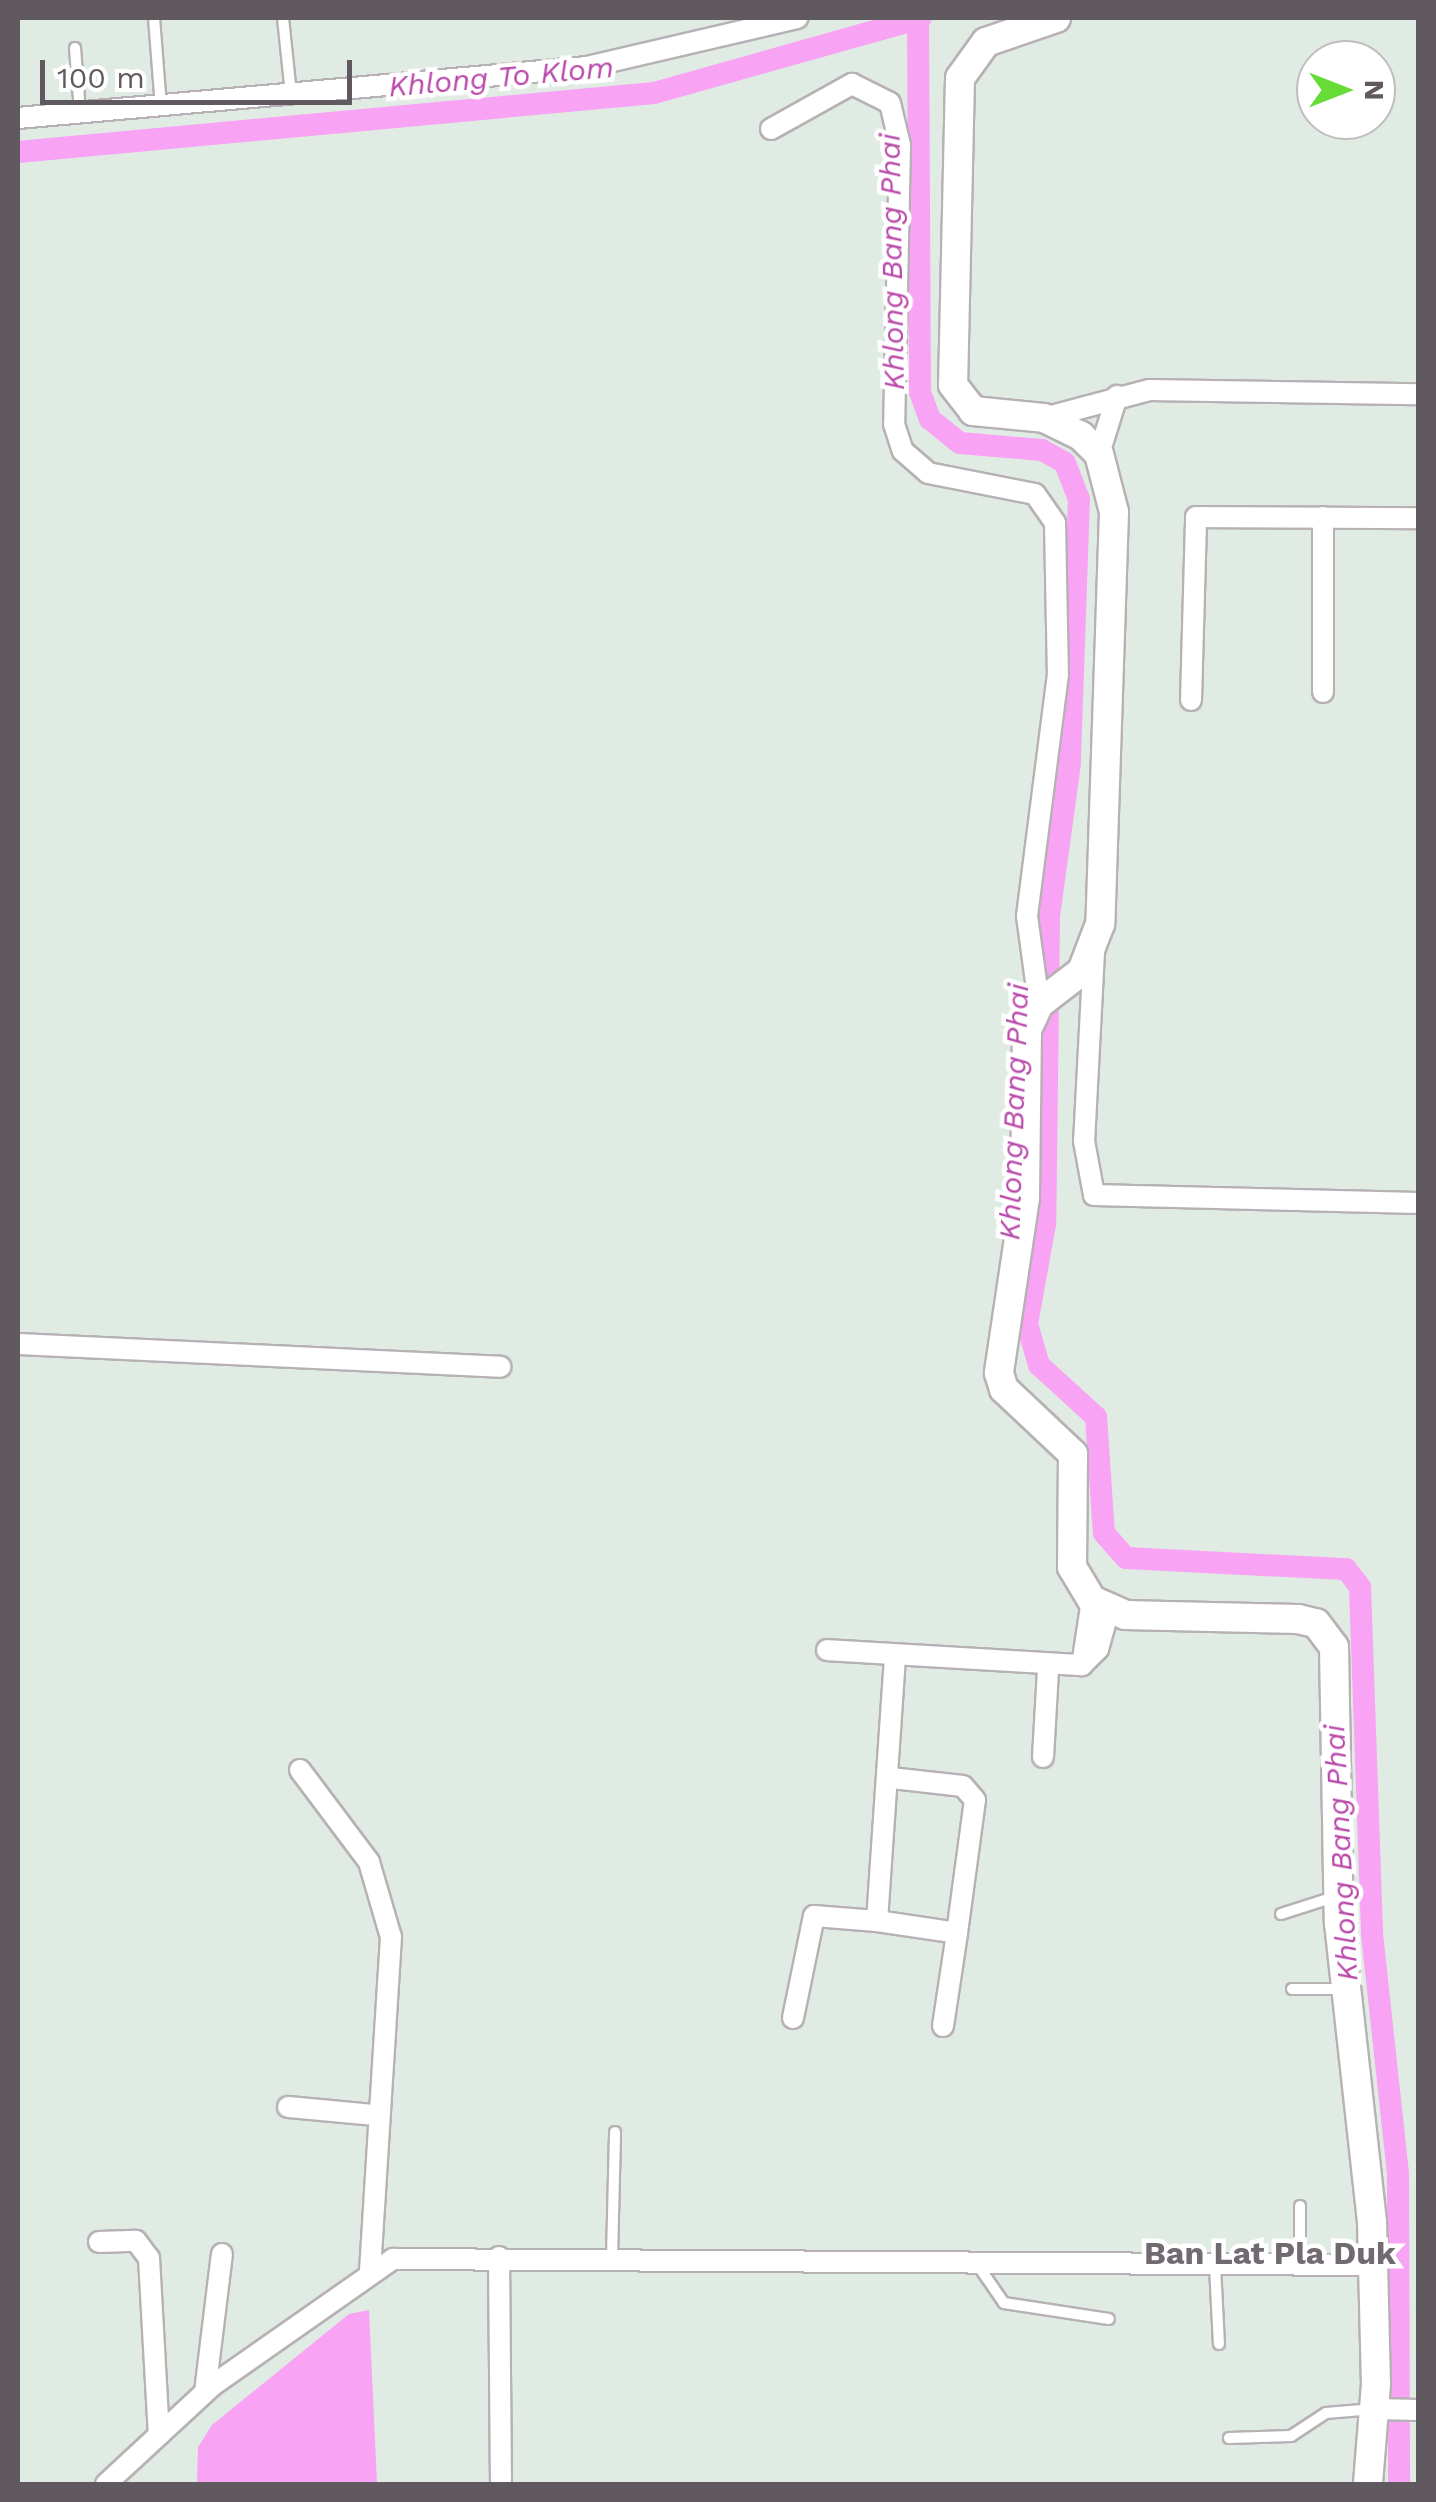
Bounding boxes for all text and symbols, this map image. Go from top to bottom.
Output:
scale bar [45,40,358,102]
north arrow [1296,40,1396,140]
water label: Khlong To Klom [386,49,616,105]
text: 100 m [57,60,145,95]
text: N [1358,80,1391,100]
water label: Khlong Bang Phai [872,133,912,391]
water label: Khlong Bang Phai [992,983,1036,1241]
water label: Khlong Bang Phai [1316,1724,1366,1982]
district label: Ban Lat Pla Duk [1144,2234,1396,2272]

